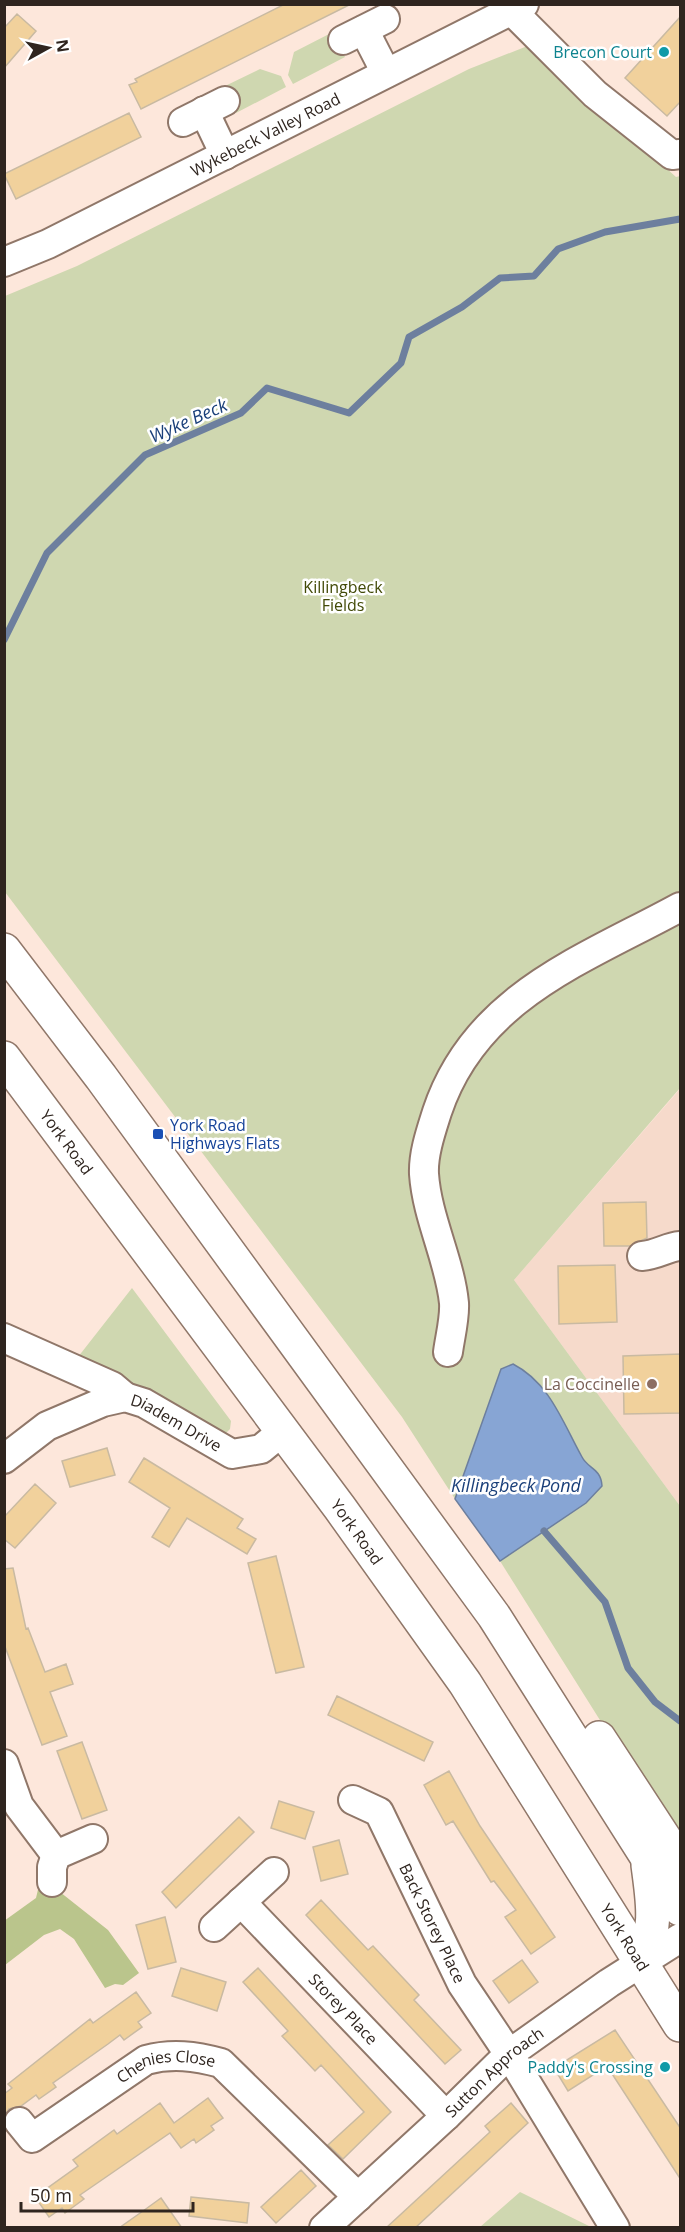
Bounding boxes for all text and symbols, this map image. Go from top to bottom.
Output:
north arrow [18,18,78,78]
text: N [51,38,75,54]
place label: Brecon Court [553,41,652,63]
marker: Brecon Court [657,45,671,59]
street label: Wykebeck Valley Road [187,87,344,181]
water label: Wyke Beck [145,392,232,448]
park label: Killingbeck Fields [303,576,383,616]
street label: York Road [35,1105,98,1179]
place label: York Road Highways Flats [170,1114,280,1154]
marker: York Road Highways Flats [151,1127,165,1141]
place label: La Coccinelle [544,1373,640,1395]
marker: La Coccinelle [645,1377,659,1391]
street label: Diadem Drive [128,1388,226,1457]
water label: Killingbeck Pond [451,1473,582,1497]
street label: York Road [326,1495,388,1569]
street label: Back Storey Place [394,1860,471,1987]
street label: York Road [595,1899,654,1975]
street label: Storey Place [304,1968,383,2049]
street label: Sutton Approach [440,2022,548,2122]
street label: Chenies Close [112,2045,218,2088]
place label: Paddy's Crossing [528,2056,653,2078]
marker: Paddy's Crossing [658,2060,672,2074]
scale bar [21,2175,194,2213]
text: 50 m [30,2183,72,2207]

